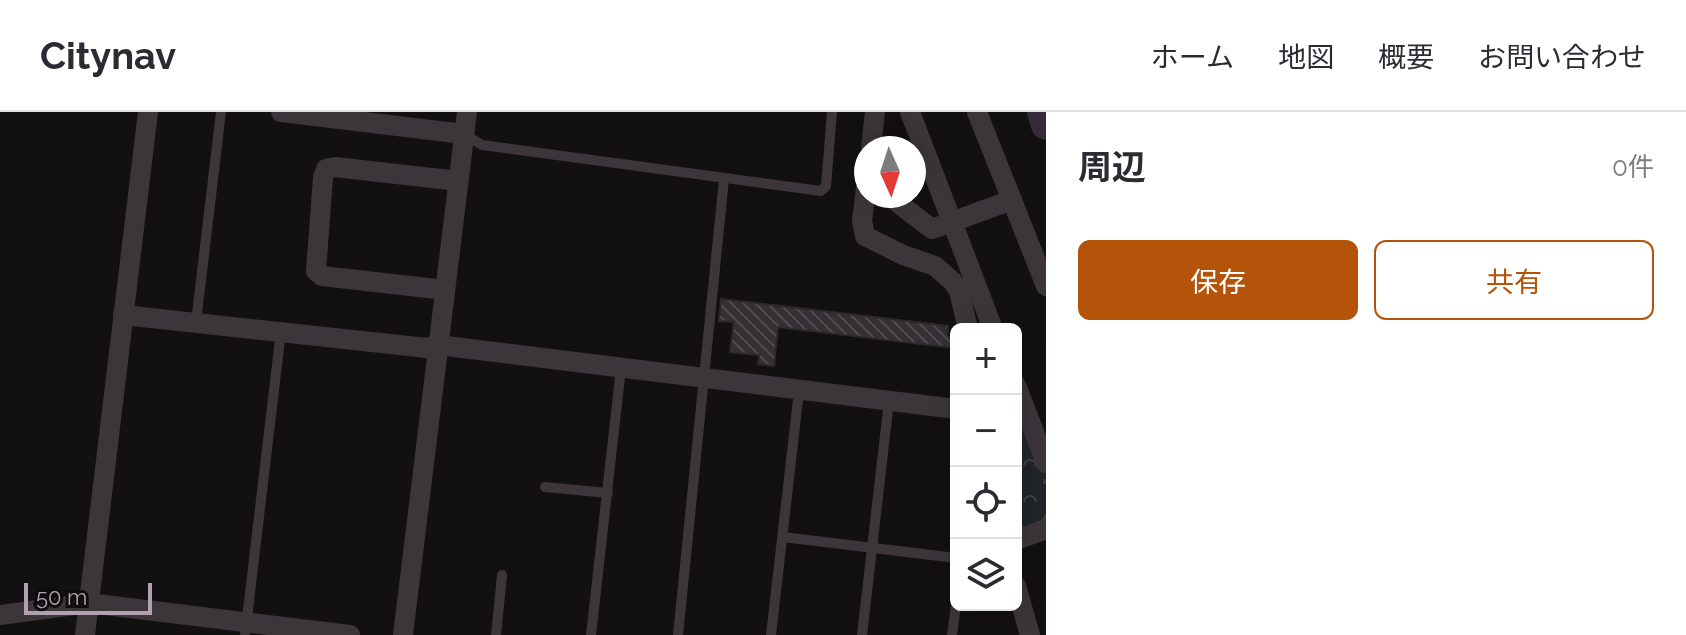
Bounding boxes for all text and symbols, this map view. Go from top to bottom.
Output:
text: Citynav [40,33,176,78]
text: ホーム [1151,41,1234,74]
text: 地図 [1278,41,1334,74]
text: 概要 [1378,41,1434,74]
text: お問い合わせ [1478,41,1646,74]
north arrow [854,136,926,208]
text: 周辺 [1078,147,1146,187]
text: 0件 [1612,152,1654,182]
button: 保存 [1078,240,1358,320]
button: 共有 [1374,240,1654,320]
map controls [950,323,1022,611]
button: + [950,323,1022,395]
button: − [950,395,1022,467]
button: locate [950,467,1022,539]
button: layers [950,539,1022,611]
scale bar [24,579,152,615]
text: 50 m [36,584,87,610]

